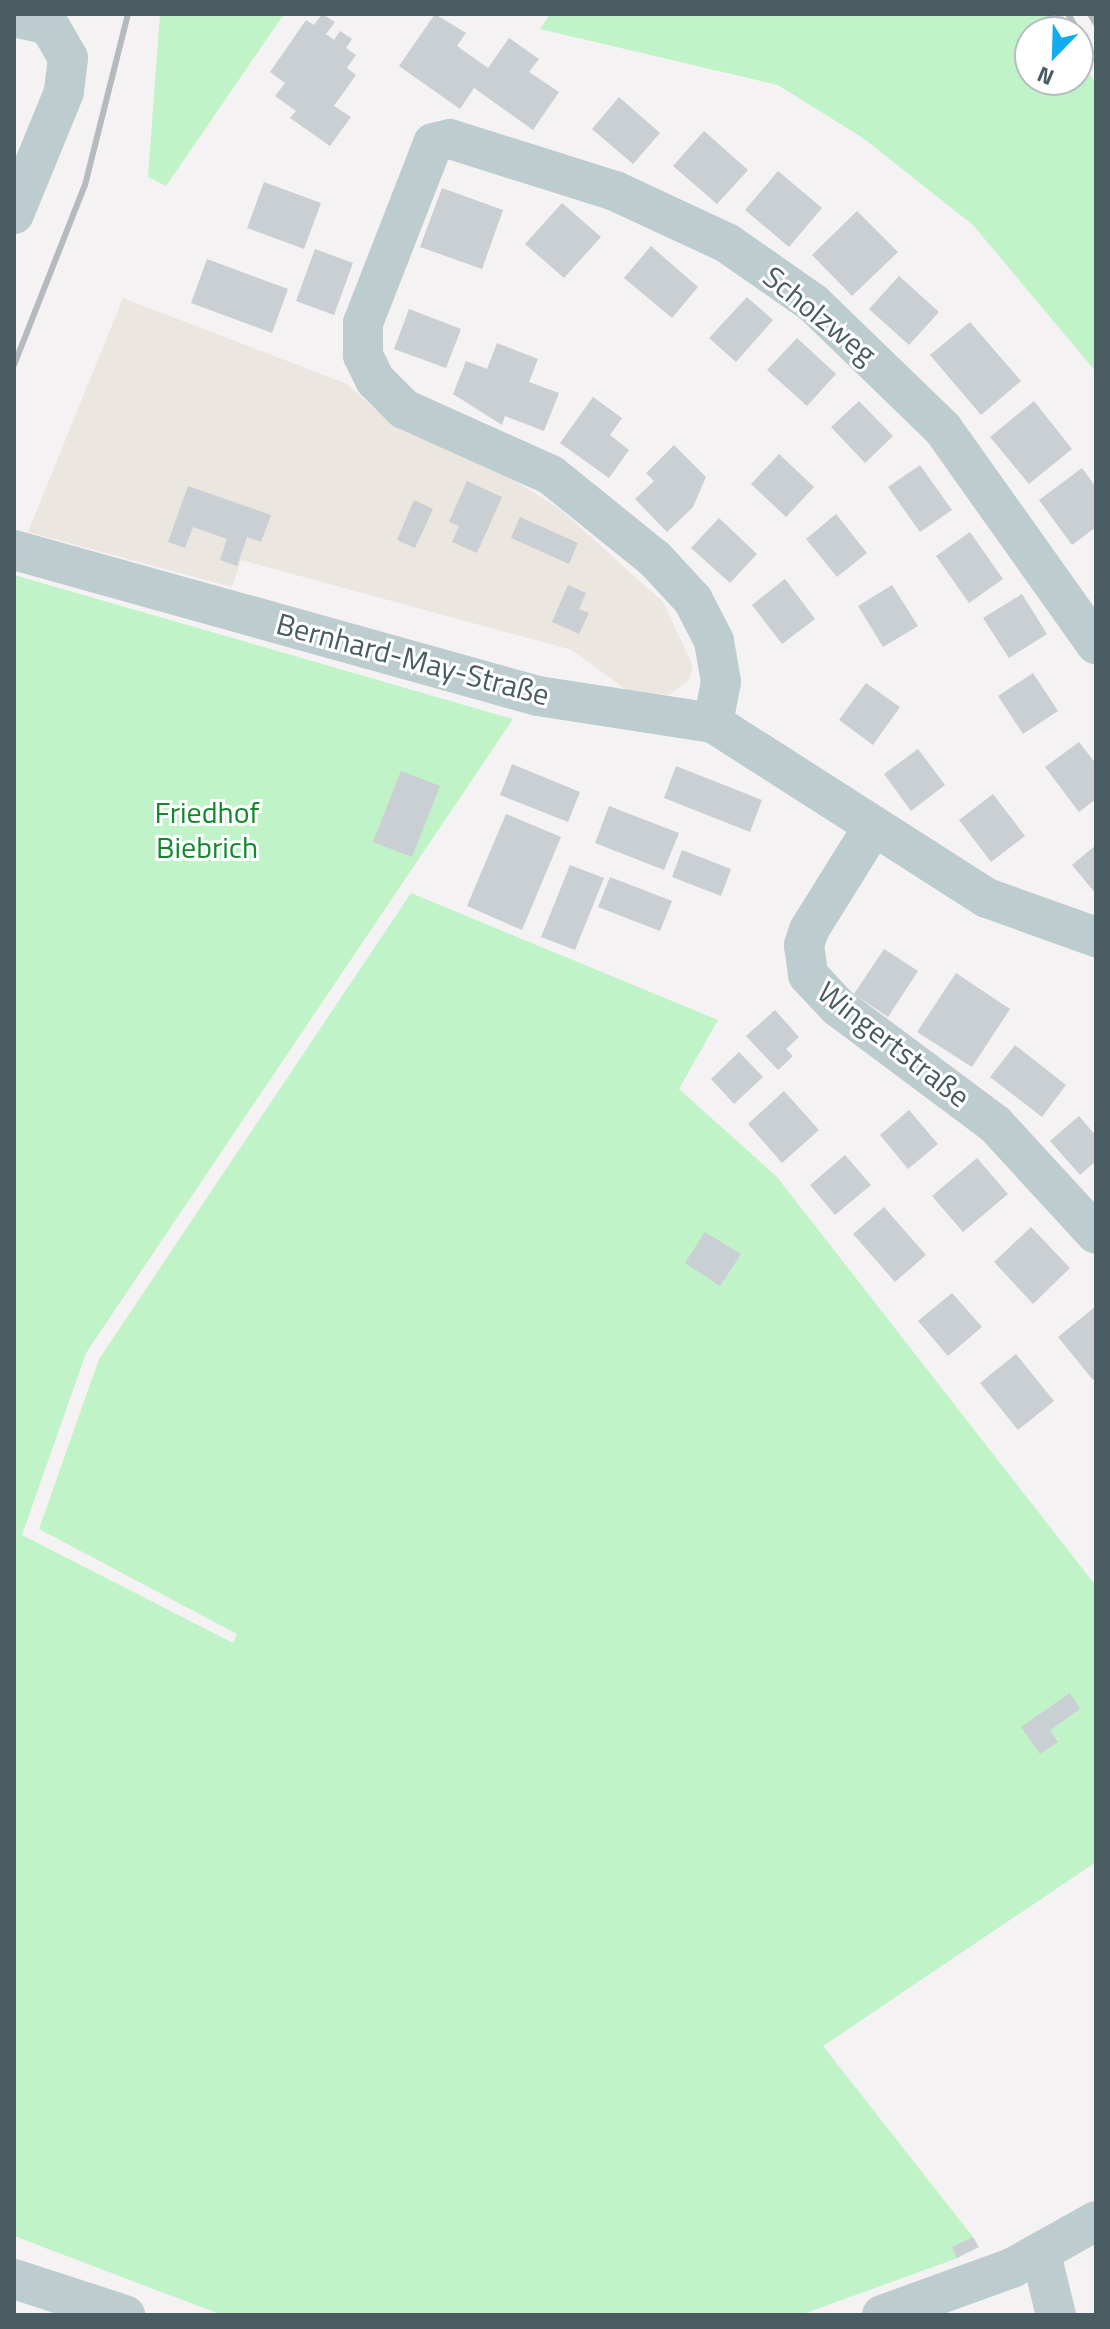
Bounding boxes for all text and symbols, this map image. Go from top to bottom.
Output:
north arrow [1014,16,1094,96]
text: N [1032,58,1059,95]
street label: Scholzweg [756,258,884,372]
street label: Bernhard-May-Straße [273,605,553,713]
park label: Friedhof Biebrich [155,794,259,864]
street label: Wingertstraße [811,973,977,1115]

